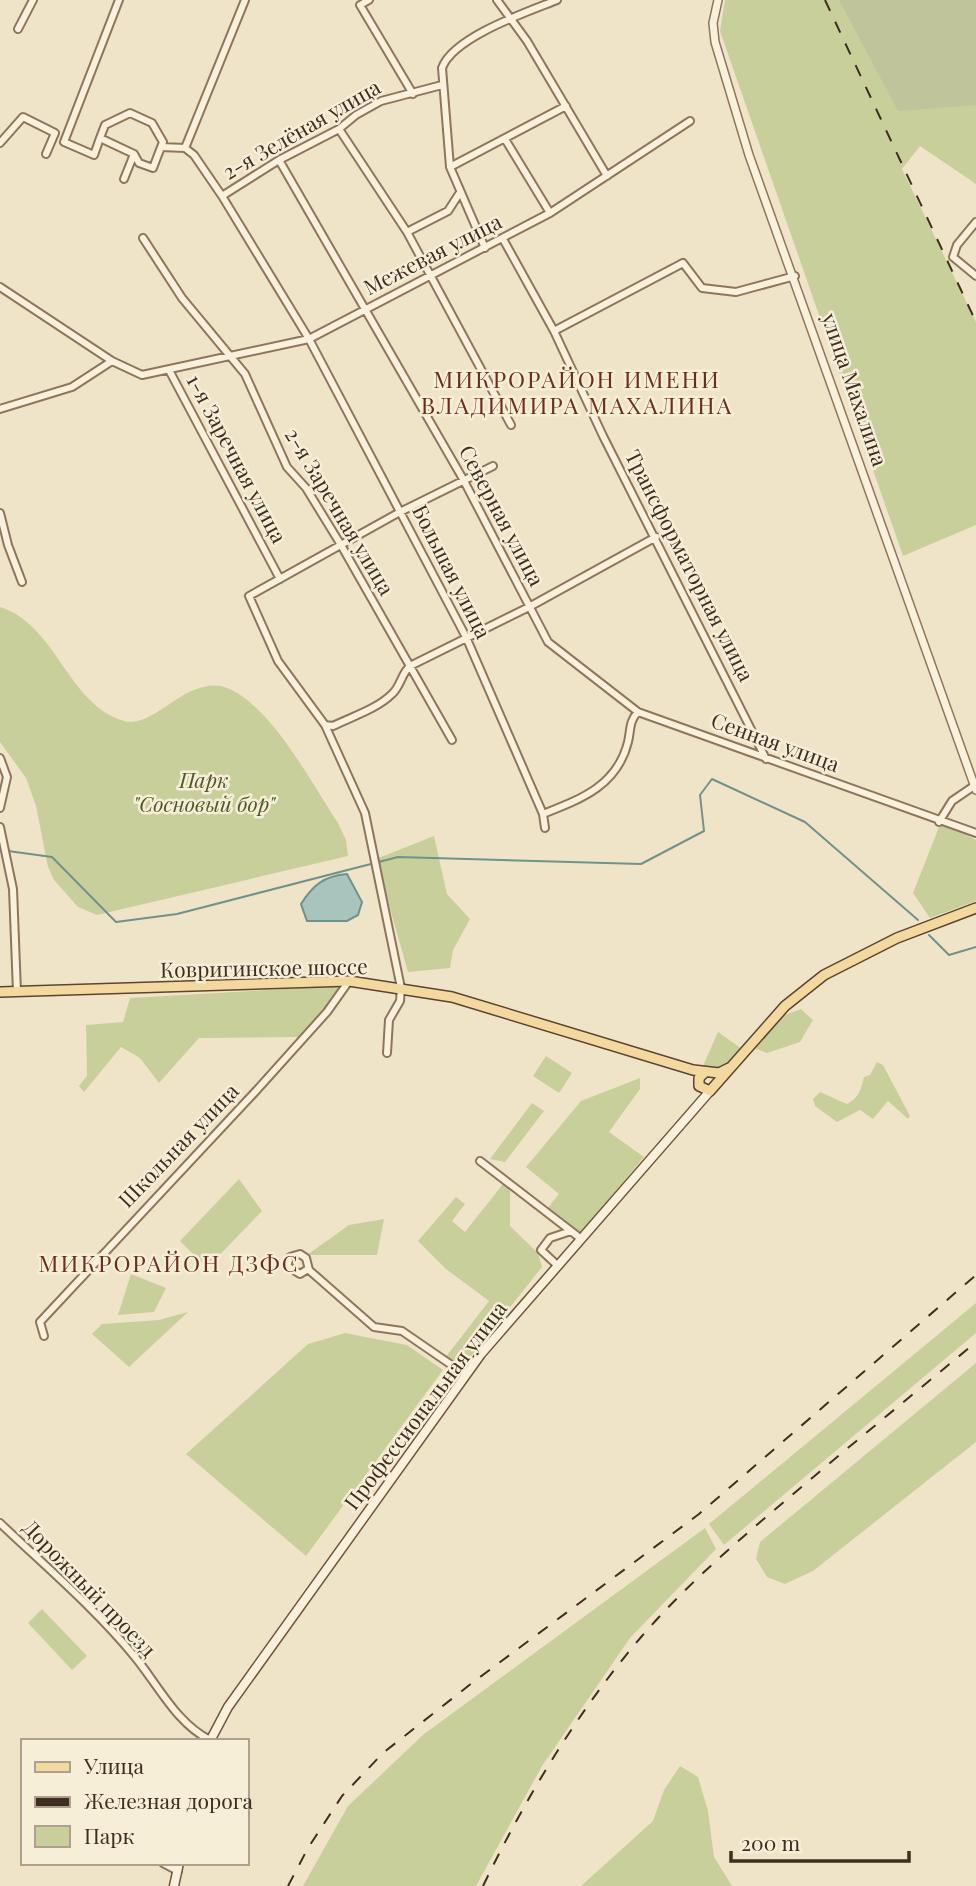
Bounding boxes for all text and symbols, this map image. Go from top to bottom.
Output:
street label: 2-я Зелёная улица [217,71,385,185]
street label: Межевая улица [358,206,506,300]
street label: улица Махалина [816,308,895,470]
district label: МИКРОРАЙОН ИМЕНИ ВЛАДИМИРА МАХАЛИНА [421,363,733,420]
street label: 1-я Заречная улица [181,369,294,548]
street label: 2-я Заречная улица [280,422,402,600]
street label: Северная улица [454,440,552,591]
street label: Трансформаторная улица [620,444,762,686]
street label: Большая улица [407,499,499,643]
street label: Сенная улица [708,705,844,777]
park label: Парк "Сосновый бор" [133,765,277,817]
street label: Ковригинское шоссе [160,951,368,983]
street label: Школьная улица [111,1076,244,1213]
district label: МИКРОРАЙОН ДЗФС [39,1247,299,1278]
street label: Профессиональная улица [337,1294,512,1515]
street label: Дорожный проезд [18,1513,163,1662]
legend [21,1739,248,1865]
text: Улица [83,1751,145,1779]
text: Железная дорога [84,1786,253,1814]
scale bar [731,1820,909,1864]
text: Парк [84,1821,134,1849]
text: 200 m [741,1828,800,1856]

